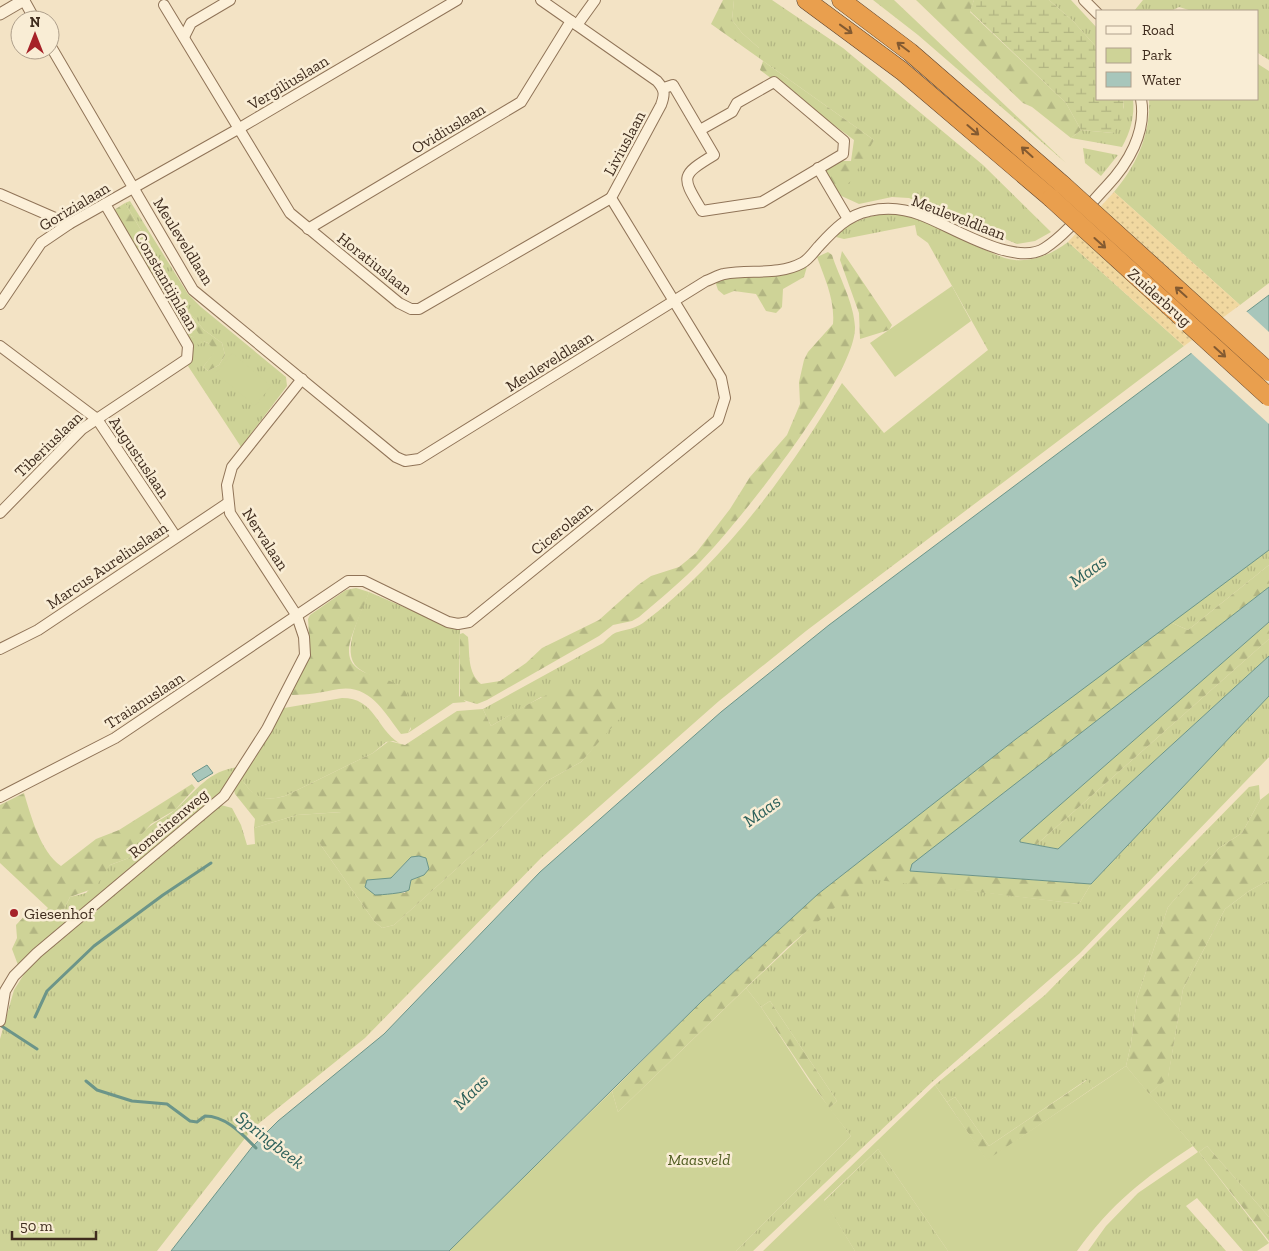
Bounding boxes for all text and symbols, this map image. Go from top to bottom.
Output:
north arrow [10,10,60,60]
legend [1096,10,1259,100]
text: N [30,14,41,31]
text: Road [1142,21,1175,39]
one-way arrow [839,23,852,34]
one-way arrow [896,42,910,52]
text: Park [1142,46,1172,64]
street label: Vergiliuslaan [244,51,333,114]
text: Water [1142,71,1182,89]
street label: Ovidiuslaan [408,99,489,158]
street label: Liviuslaan [600,107,650,179]
one-way arrow [966,124,979,135]
one-way arrow [1020,147,1033,158]
street label: Gorizialaan [36,178,114,235]
street label: Meuleveldlaan [909,191,1009,244]
street label: Meuleveldlaan [149,194,218,289]
street label: Horatiuslaan [334,228,417,299]
street label: Constantijnlaan [131,229,203,334]
one-way arrow [1094,237,1107,249]
street label: Zuiderbrug [1124,264,1195,331]
one-way arrow [1175,286,1188,298]
street label: Meuleveldlaan [502,327,597,396]
one-way arrow [1214,346,1227,358]
street label: Tiberiuslaan [11,407,87,481]
street label: Augustuslaan [105,413,174,503]
street label: Cicerolaan [527,497,597,559]
street label: Nervalaan [238,505,293,575]
street label: Marcus Aureliuslaan [43,517,172,613]
water label: Maas [1065,550,1111,592]
street label: Traianuslaan [101,667,188,733]
street label: Romeinenweg [125,785,212,862]
water label: Maas [739,790,785,832]
place label: Giesenhof [24,904,95,923]
marker: Giesenhof [8,907,20,919]
water label: Maas [449,1070,493,1114]
water label: Springbeek [231,1106,309,1174]
park label: Maasveld [668,1150,730,1169]
scale bar [12,1208,96,1240]
text: 50 m [20,1217,53,1235]

